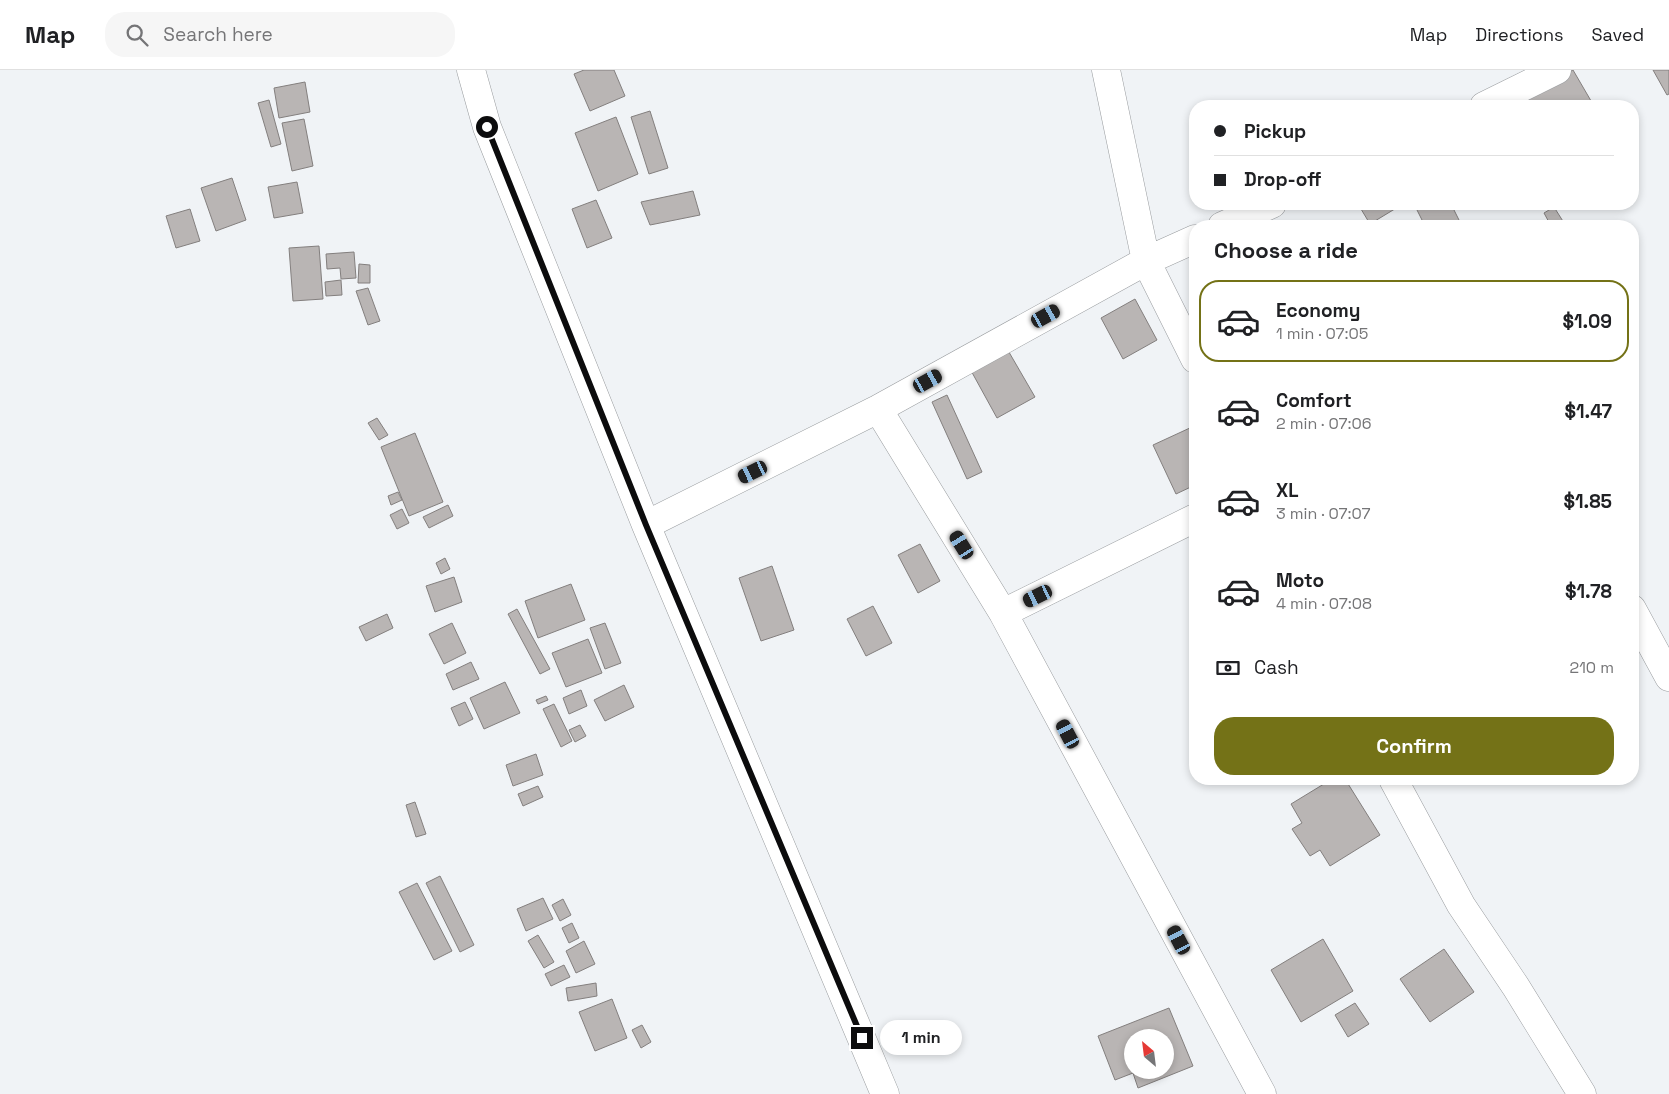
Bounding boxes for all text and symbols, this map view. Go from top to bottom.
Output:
search box [105,12,455,57]
text: Map [25,19,75,50]
icon: search [123,21,151,49]
text: Search here [163,22,273,47]
text: Map [1410,23,1447,46]
text: Directions [1475,23,1564,46]
text: Saved [1592,23,1644,46]
route start [476,116,498,138]
text: Pickup [1244,119,1306,144]
text: Drop-off [1244,167,1322,192]
text: Choose a ride [1214,236,1358,264]
text: Economy [1276,298,1360,323]
icon: car [1216,299,1261,344]
car [1029,302,1062,330]
text: $1.09 [1562,309,1612,334]
text: 1 min · 07:05 [1276,323,1368,344]
car [911,367,944,395]
text: Comfort [1276,388,1352,413]
icon: car [1216,389,1261,434]
text: $1.47 [1564,399,1612,424]
text: 2 min · 07:06 [1276,413,1372,434]
car [736,459,769,485]
text: XL [1276,478,1299,503]
icon: car [1216,479,1261,524]
text: $1.85 [1563,489,1612,514]
text: 3 min · 07:07 [1276,503,1371,524]
car [947,528,976,562]
text: Moto [1276,568,1324,593]
icon: car [1216,569,1261,614]
text: $1.78 [1565,579,1612,604]
car [1021,583,1054,609]
text: 4 min · 07:08 [1276,593,1372,614]
icon: cash [1214,654,1242,682]
text: Cash [1254,655,1299,680]
text: 210 m [1570,657,1614,678]
car [1054,717,1081,751]
button: Confirm [1214,717,1614,775]
car [1165,923,1192,957]
callout: 1 min [880,1020,962,1056]
route end [851,1027,873,1049]
text: 1 min [901,1027,941,1048]
north arrow [1124,1029,1174,1079]
map controls [1124,1029,1174,1079]

